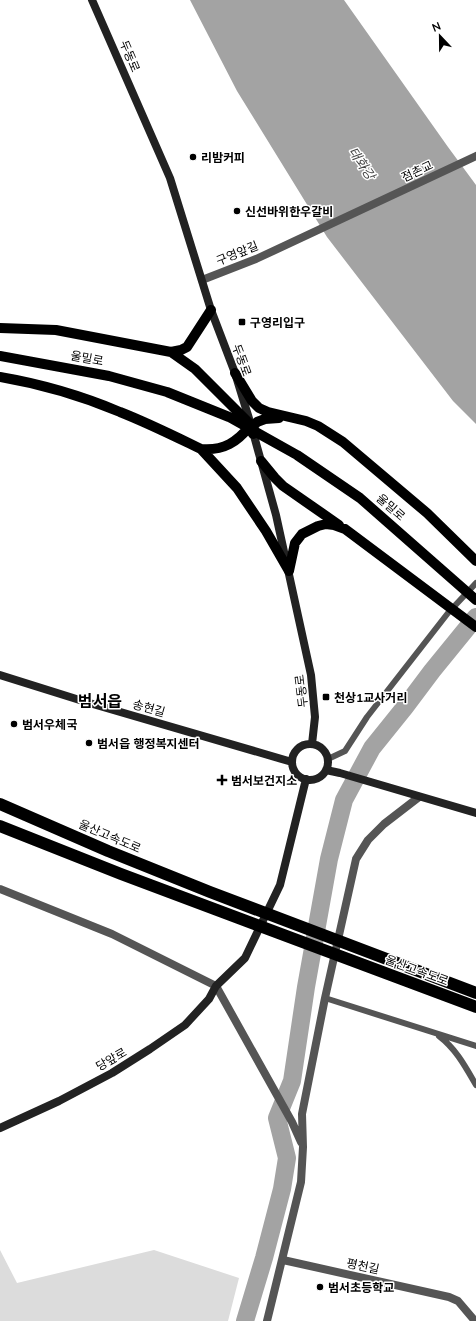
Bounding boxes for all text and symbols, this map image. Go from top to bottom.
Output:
north arrow [420,16,460,56]
text: N [430,19,443,35]
street label: 두동로 [117,38,143,74]
water label: 태화강 [345,144,380,184]
place label: 리밤커피 [201,150,245,165]
marker: 리밤커피 [188,152,198,162]
street label: 점촌교 [399,157,435,185]
place label: 신선바위한우갈비 [245,204,333,219]
marker: 신선바위한우갈비 [232,206,242,216]
street label: 구영앞길 [214,238,260,268]
place label: 구영리입구 [250,315,305,330]
marker: 구영리입구 [237,317,247,327]
street label: 두동로 [229,342,255,378]
street label: 울밀로 [69,348,105,368]
street label: 울밀로 [374,490,408,524]
street label: 두동로 [292,674,310,708]
place label: 천상1교사거리 [334,690,407,705]
district label: 범서읍 [78,691,122,711]
marker: 천상1교사거리 [321,692,331,702]
street label: 송현길 [131,696,167,720]
place label: 범서우체국 [22,717,77,732]
marker: 범서우체국 [9,719,19,729]
place label: 범서읍 행정복지센터 [97,736,200,751]
marker: 범서읍 행정복지센터 [84,738,94,748]
place label: 범서보건지소 [231,773,297,788]
marker: 범서보건지소 [216,774,228,786]
street label: 울산고속도로 [77,816,143,856]
street label: 울산고속도로 [383,952,451,988]
street label: 당앞로 [93,1044,129,1074]
street label: 평천길 [345,1255,381,1277]
place label: 범서초등학교 [328,1280,394,1295]
marker: 범서초등학교 [315,1282,325,1292]

